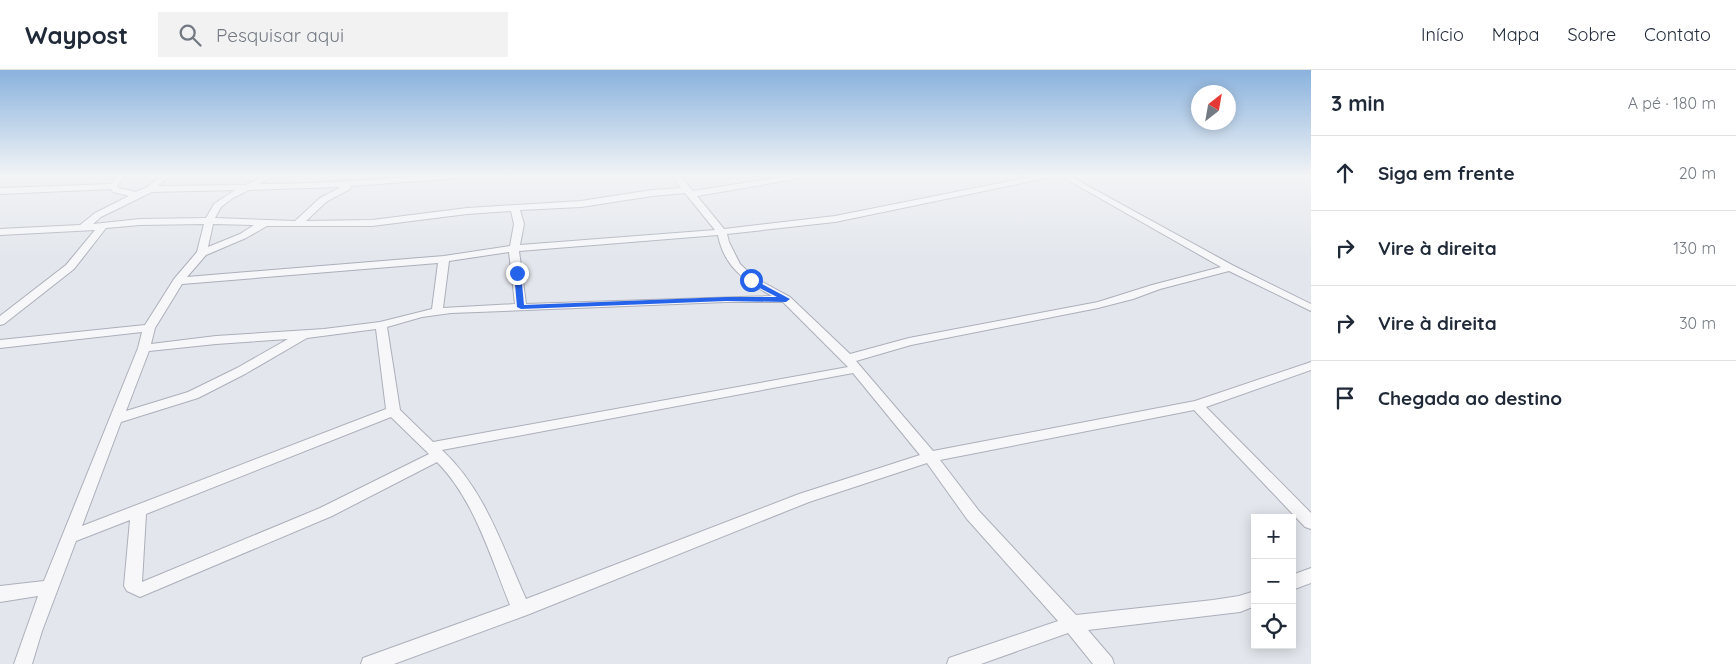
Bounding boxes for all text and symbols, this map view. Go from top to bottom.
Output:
search box [158,12,508,57]
text: Waypost [25,20,128,50]
icon: search [176,21,204,49]
text: Pesquisar aqui [216,23,344,47]
text: Início [1421,23,1464,46]
text: Mapa [1492,23,1539,46]
text: Sobre [1567,23,1616,46]
text: Contato [1644,23,1711,46]
north arrow [1191,85,1236,130]
text: 3 min [1331,90,1385,116]
text: A pé · 180 m [1628,93,1716,113]
icon: ahead [1331,159,1359,187]
text: Siga em frente [1378,161,1515,185]
text: 20 m [1679,163,1716,183]
icon: right [1331,234,1359,262]
text: Vire à direita [1378,236,1497,260]
text: 130 m [1673,238,1716,258]
route end [506,262,529,285]
route start [740,269,763,292]
icon: right [1331,309,1359,337]
text: Vire à direita [1378,311,1497,335]
text: 30 m [1679,313,1716,333]
icon: arrive [1331,384,1359,412]
text: Chegada ao destino [1378,386,1562,410]
map controls [1251,514,1296,649]
button: + [1251,514,1296,559]
button: − [1251,559,1296,604]
button: locate [1251,604,1296,649]

